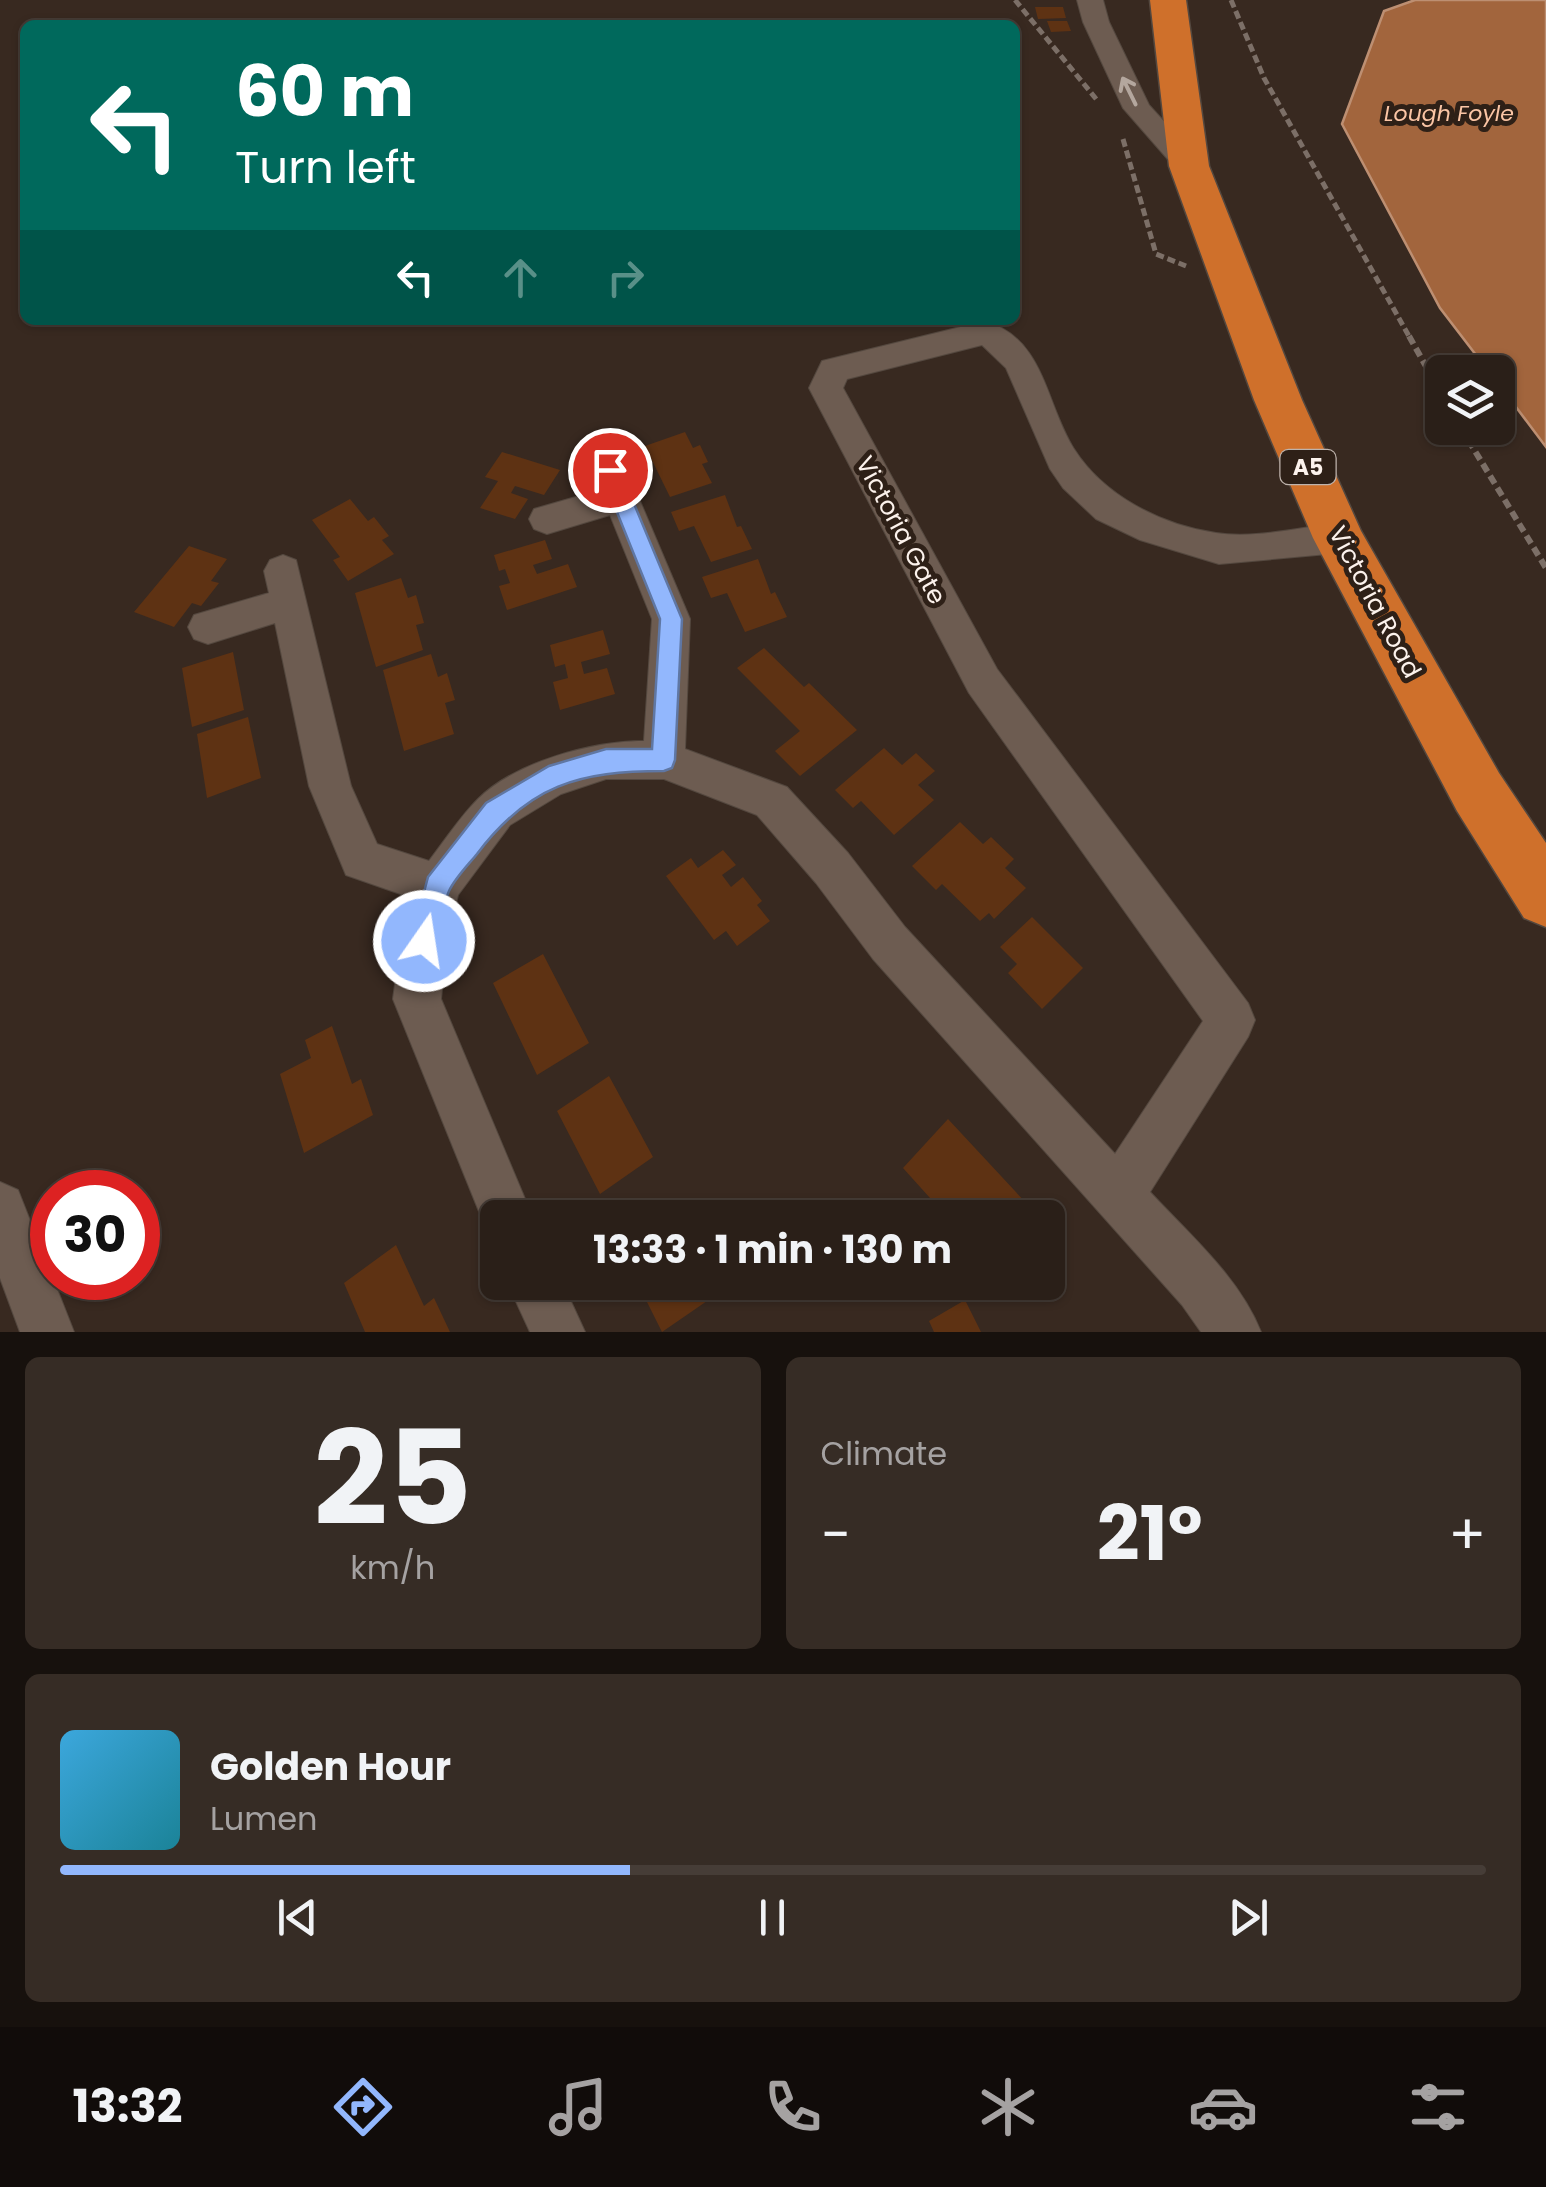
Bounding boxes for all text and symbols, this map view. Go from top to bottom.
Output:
text: 60 m [235,42,414,141]
icon: left [70,60,200,190]
one-way arrow [1118,76,1137,106]
water label: Lough Foyle [1384,98,1514,129]
text: Turn left [235,136,416,199]
icon: left [388,250,443,305]
icon: ahead [493,250,548,305]
icon: right [598,250,653,305]
map controls [1425,355,1515,445]
button: layers [1425,355,1515,445]
pin [568,428,653,513]
icon: arrive [583,443,638,498]
street label: Victoria Gate [847,450,955,610]
road number: A5 [1280,450,1336,484]
street label: Victoria Road [1320,520,1430,684]
position arrow [372,889,476,993]
speed limit sign: 30 [30,1170,160,1300]
text: 13:33 · 1 min · 130 m [593,1223,952,1276]
text: 25 [313,1387,472,1570]
text: Climate [821,1431,947,1476]
text: 21° [1097,1481,1203,1586]
text: − [821,1496,851,1573]
text: + [1448,1496,1486,1573]
text: km/h [350,1545,435,1590]
text: Golden Hour [210,1740,451,1793]
text: Lumen [210,1796,318,1841]
icon: previous [270,1890,325,1945]
icon: pause [745,1890,800,1945]
icon: next [1221,1890,1276,1945]
icon: directions [328,2072,398,2142]
icon: music [543,2072,613,2142]
icon: phone [758,2072,828,2142]
icon: climate [973,2072,1043,2142]
icon: car [1188,2072,1258,2142]
icon: filters [1403,2072,1473,2142]
text: 13:32 [73,2075,182,2138]

